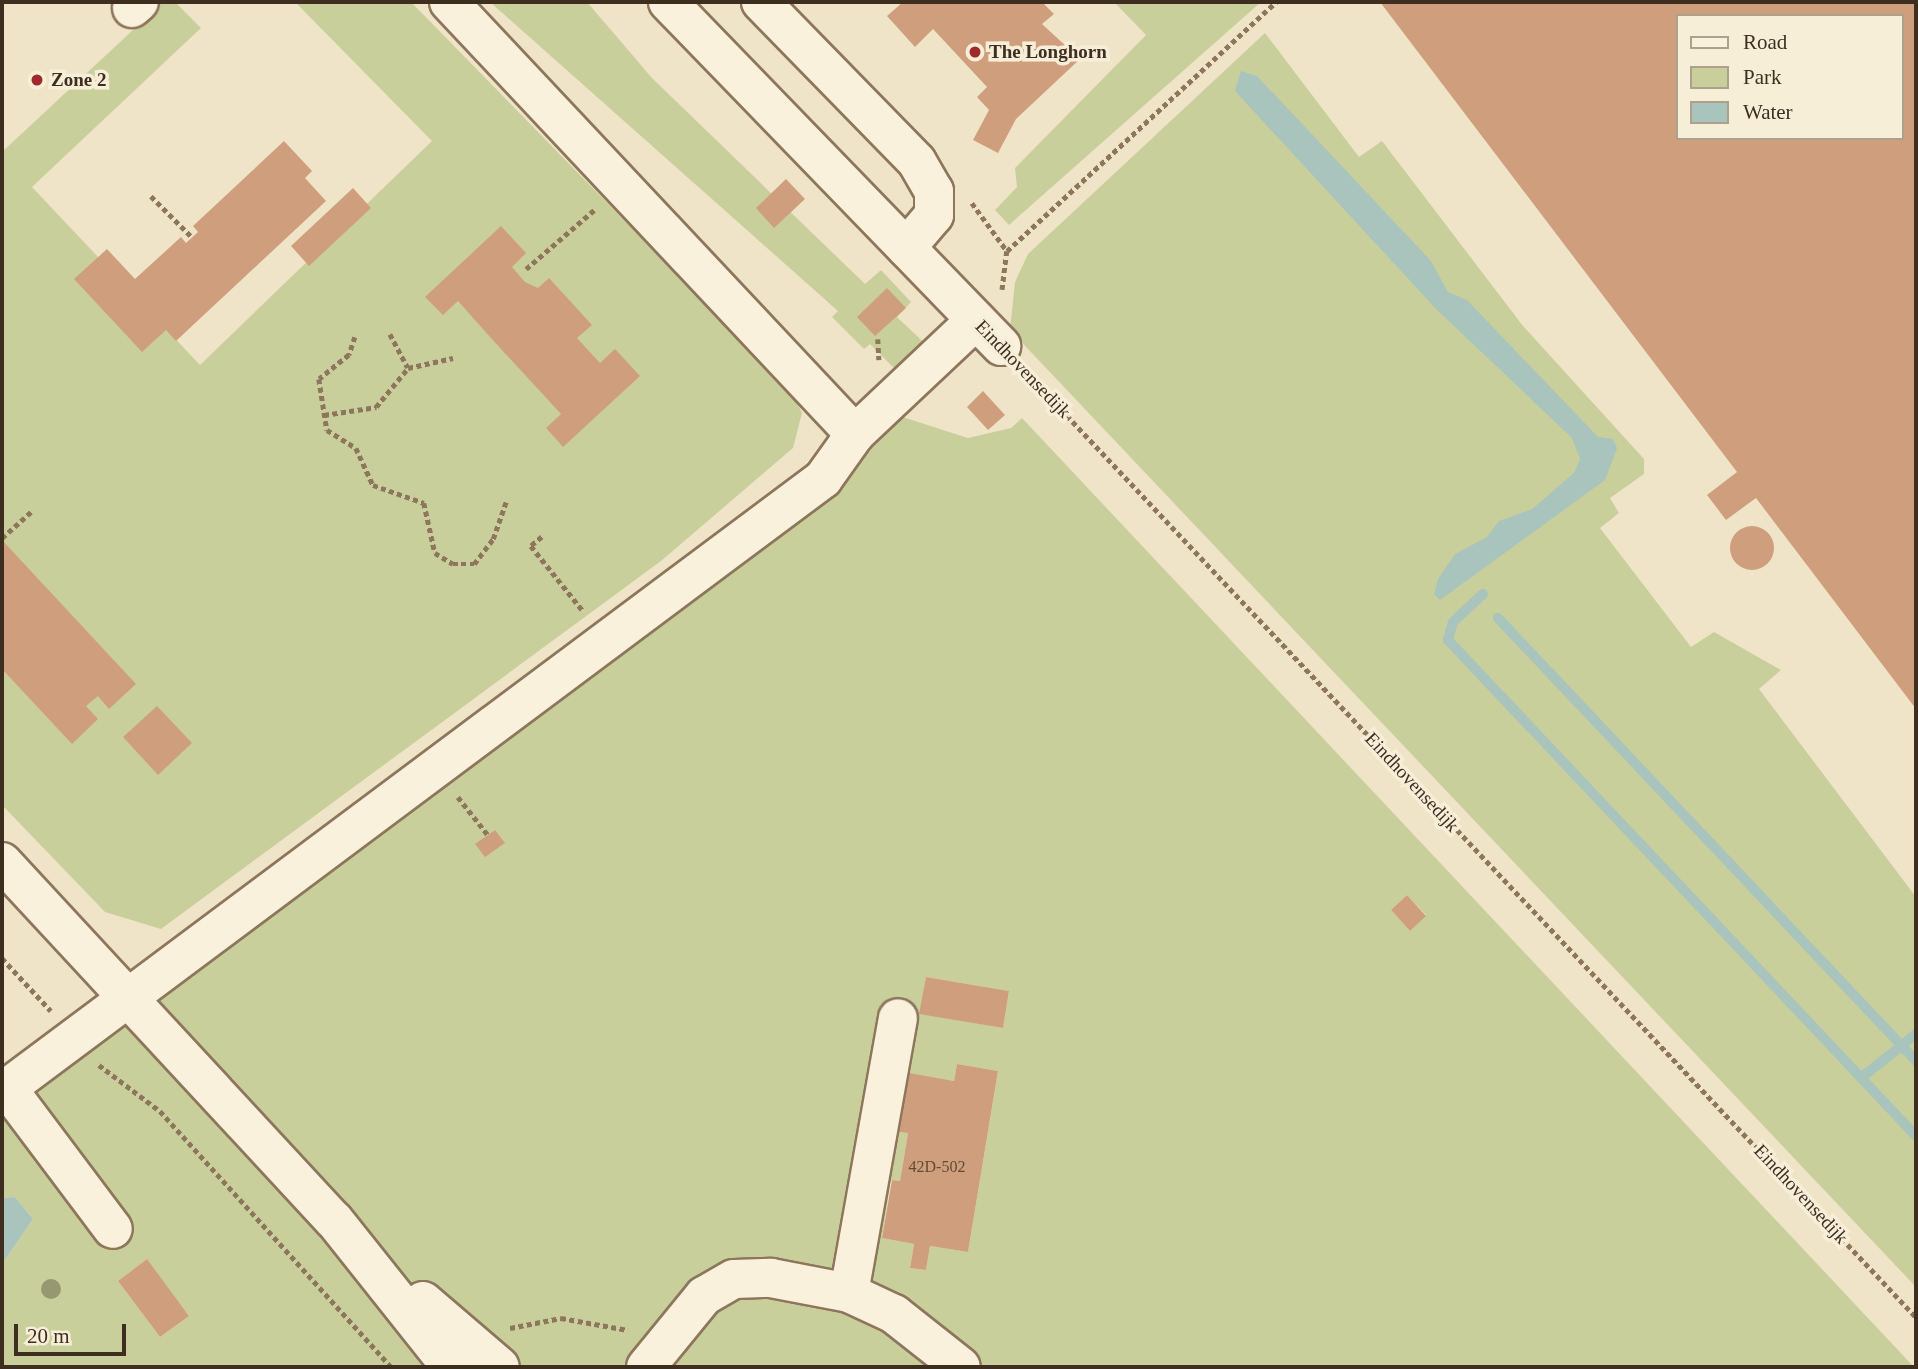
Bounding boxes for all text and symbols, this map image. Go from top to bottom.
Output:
legend [1676,14,1904,140]
text: Road [1743,30,1787,54]
place label: The Longhorn [989,41,1107,63]
marker: The Longhorn [967,44,983,60]
text: Park [1743,65,1782,89]
place label: Zone 2 [51,69,106,91]
marker: Zone 2 [29,72,45,88]
text: Water [1743,100,1793,124]
street label: Eindhovensedijk [970,315,1076,423]
street label: Eindhovensedijk [1360,728,1464,836]
street label: Eindhovensedijk [1749,1140,1853,1248]
house number: 42D-502 [909,1157,965,1177]
scale bar [18,1310,130,1354]
text: 20 m [27,1324,70,1348]

